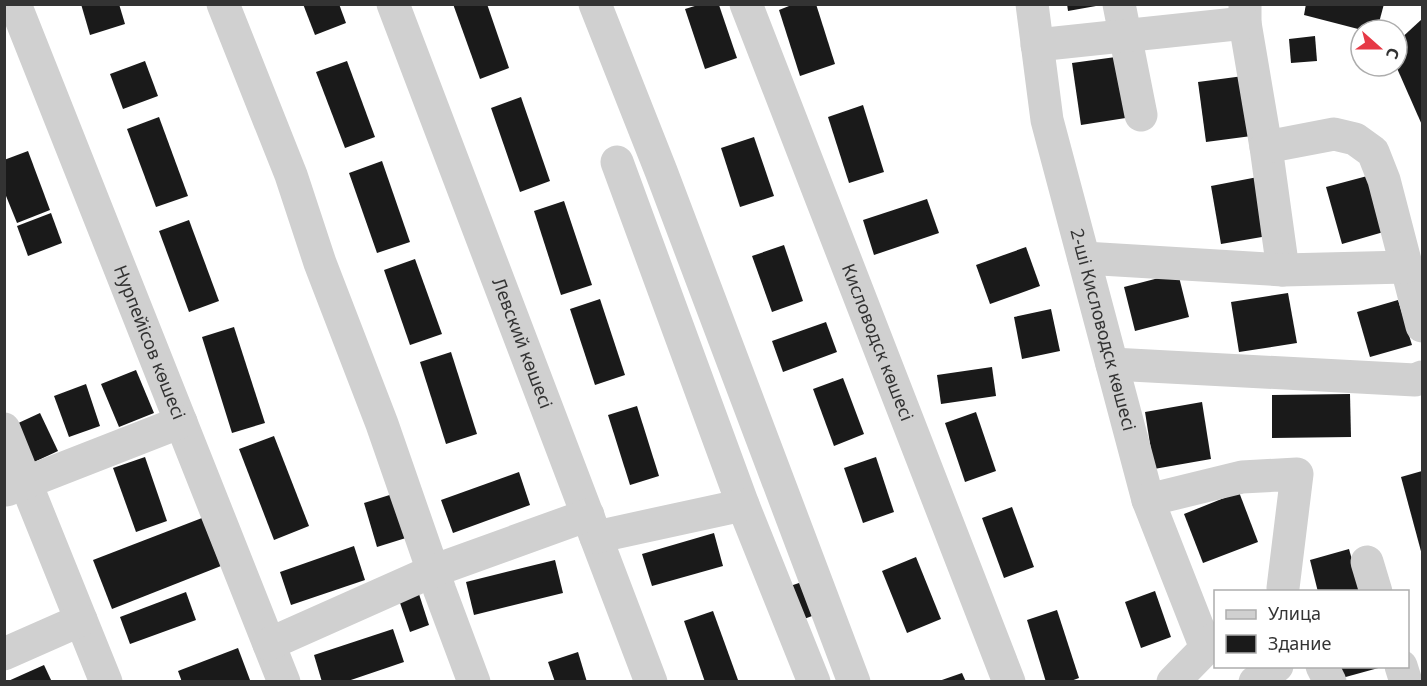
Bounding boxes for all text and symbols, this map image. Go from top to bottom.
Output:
north arrow [1349,18,1409,78]
text: С [1381,45,1405,62]
street label: 2-ші Кисловодск көшесі [1065,226,1142,433]
street label: Кисловодск көшесі [837,260,920,424]
street label: Нурпейісов көшесі [109,261,192,423]
street label: Левский көшесі [487,274,559,412]
legend [1214,590,1409,668]
text: Улица [1268,601,1321,625]
text: Здание [1268,631,1332,655]

